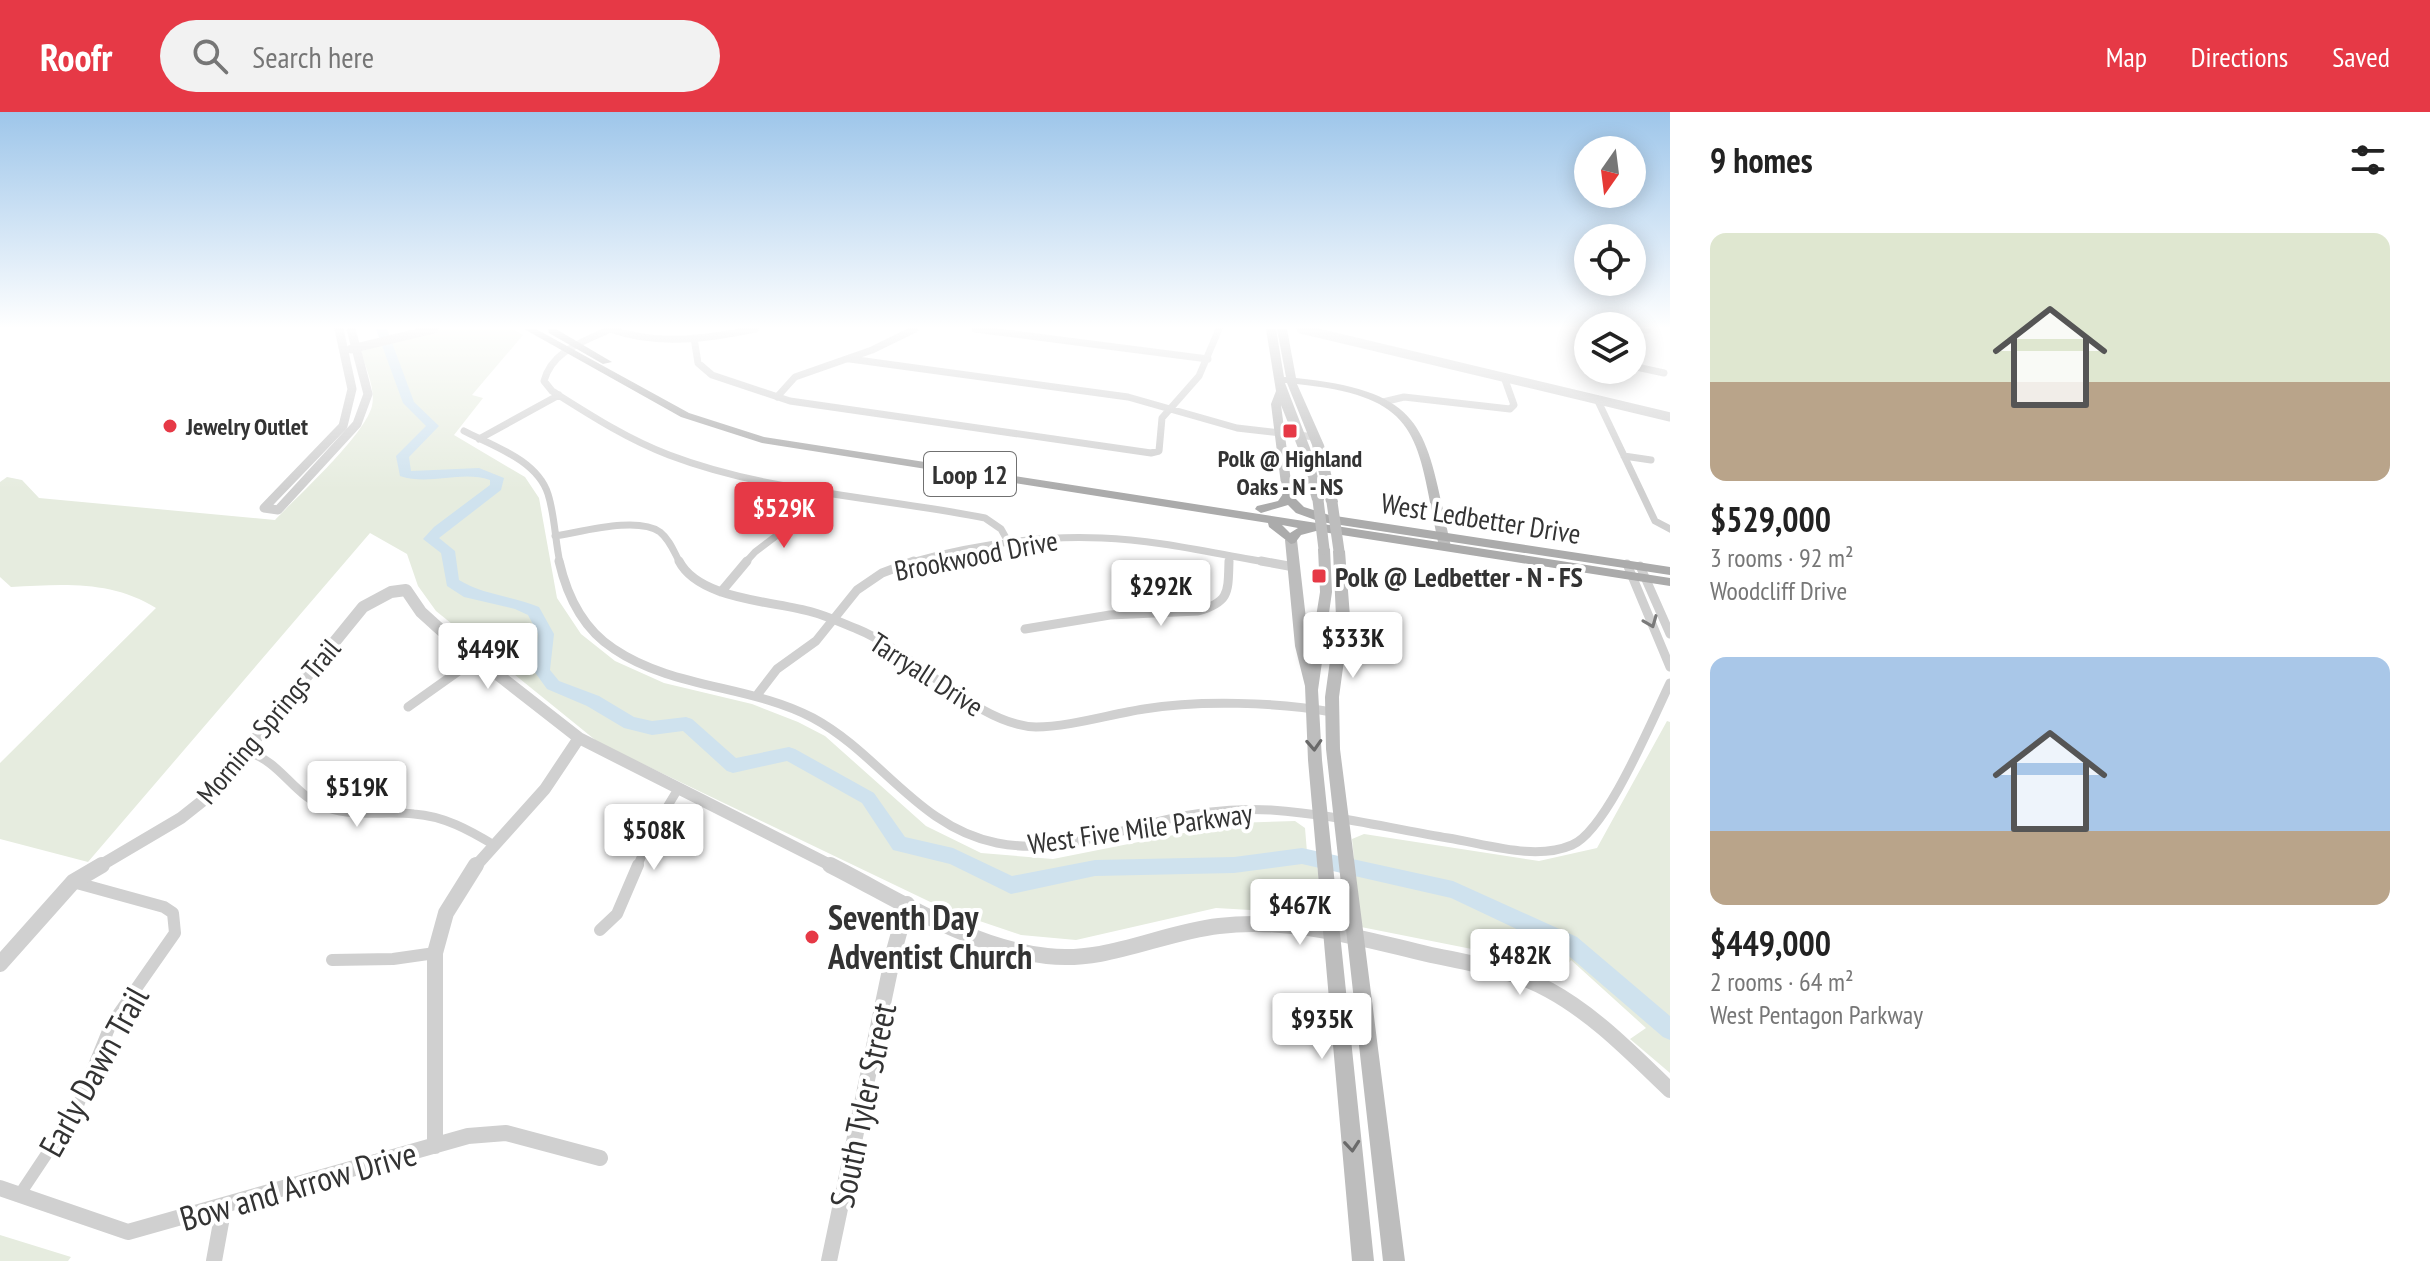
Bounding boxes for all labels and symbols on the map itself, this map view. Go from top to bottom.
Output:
north arrow [1574,136,1646,208]
place label: Jewelry Outlet [185,411,308,442]
marker: Jewelry Outlet [161,417,179,435]
marker: Polk @ Highland Oaks - N - NS [1281,422,1299,440]
place label: Polk @ Highland Oaks - N - NS [1218,443,1362,502]
road number: Loop 12 [924,452,1016,496]
pin: $529K [728,482,840,550]
street label: West Ledbetter Drive [1379,484,1583,552]
street label: Brookwood Drive [891,521,1061,589]
place label: Polk @ Ledbetter - N - FS [1335,558,1583,595]
pin: $292K [1105,560,1217,628]
marker: Polk @ Ledbetter - N - FS [1310,567,1328,585]
pin: $333K [1297,612,1409,680]
one-way arrow [1641,613,1657,628]
pin: $449K [432,623,544,691]
street label: Tarryall Drive [863,624,991,724]
street label: Morning Springs Trail [188,630,348,811]
one-way arrow [1305,739,1322,752]
pin: $519K [301,761,413,829]
street label: West Five Mile Parkway [1025,794,1255,862]
pin: $508K [598,804,710,872]
pin: $467K [1244,879,1356,947]
place label: Seventh Day Adventist Church [827,895,1032,978]
marker: Seventh Day Adventist Church [803,928,821,946]
pin: $482K [1464,929,1576,997]
street label: Early Dawn Trail [28,978,158,1164]
pin: $935K [1266,993,1378,1061]
street label: South Tyler Street [819,998,905,1211]
street label: Bow and Arrow Drive [175,1130,421,1240]
one-way arrow [1343,1140,1360,1153]

